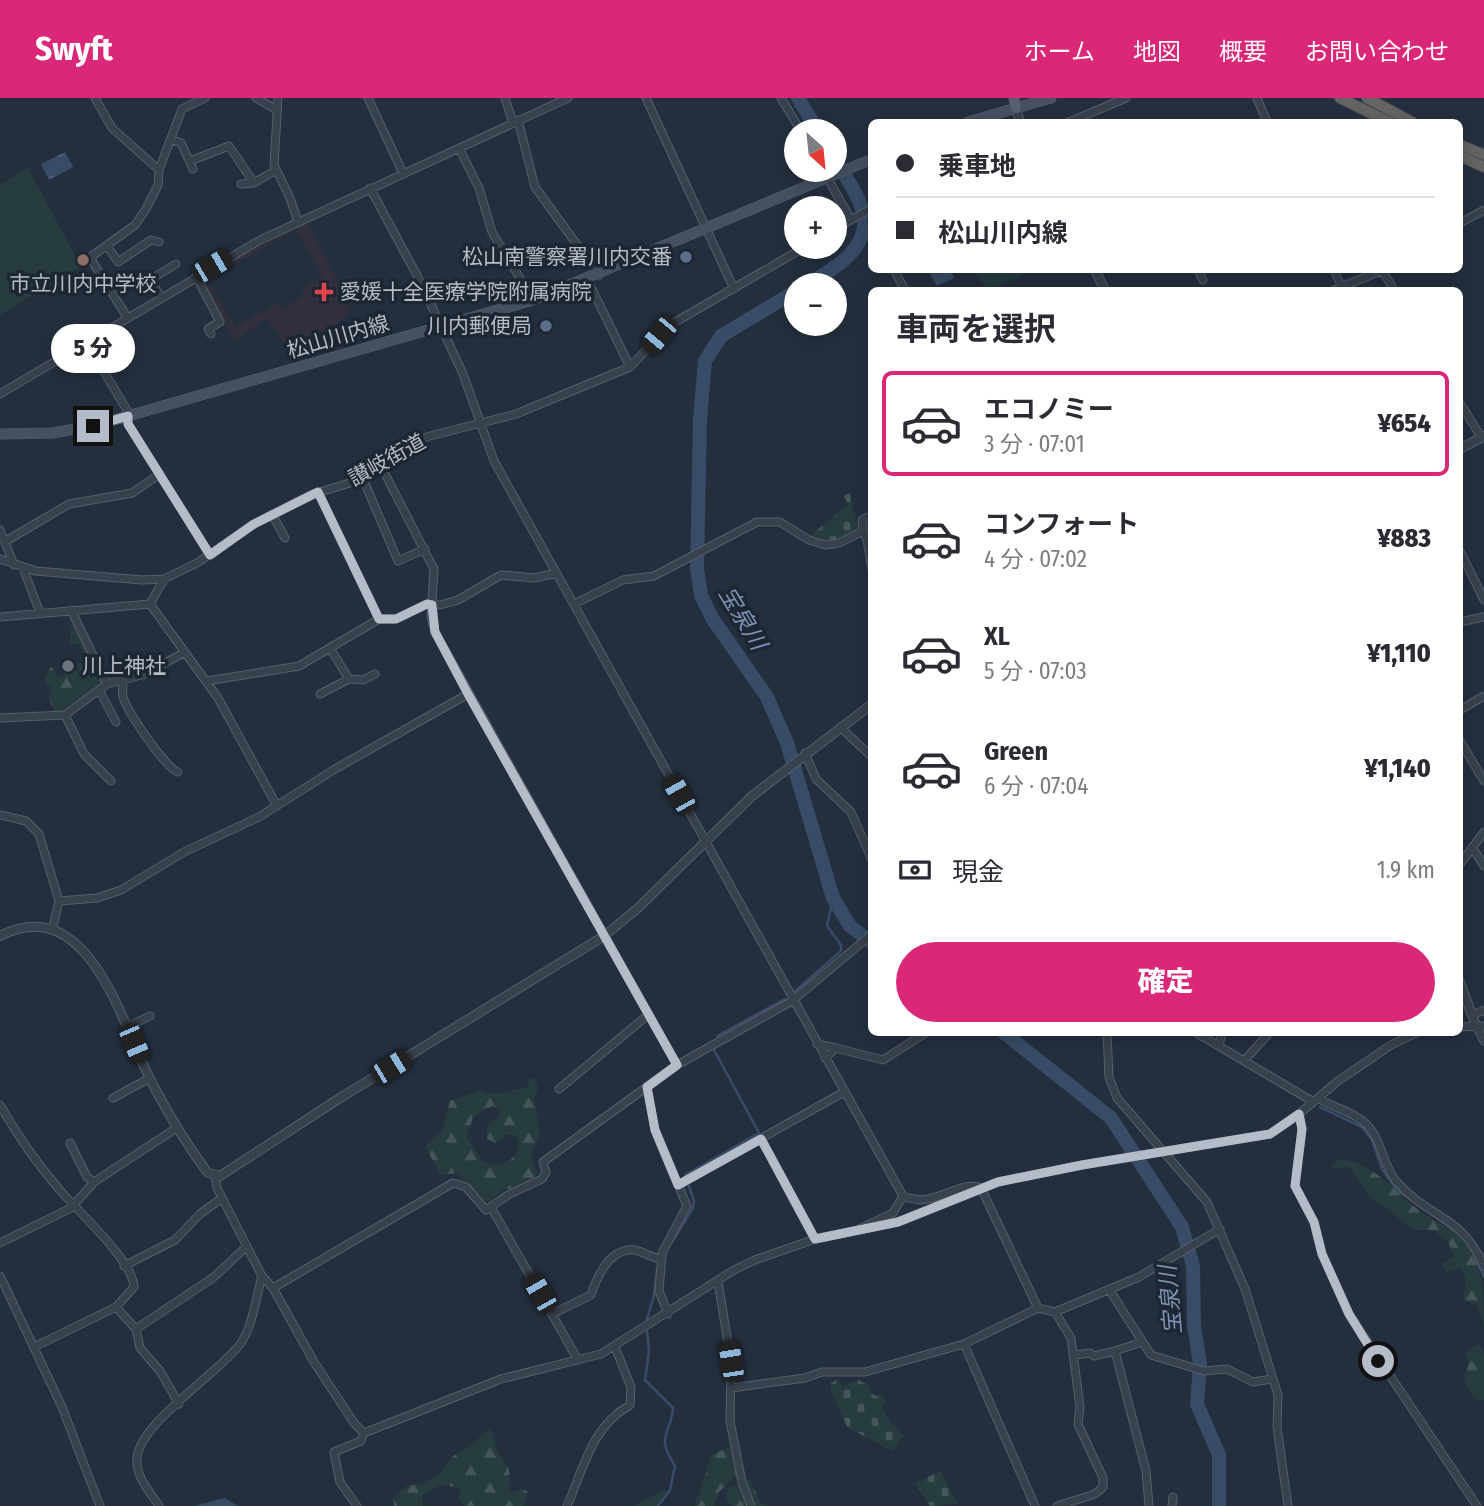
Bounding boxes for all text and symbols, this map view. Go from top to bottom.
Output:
text: Swyft [35,29,113,69]
text: ホーム [1024,38,1095,66]
text: 地図 [1133,38,1181,66]
text: 概要 [1219,38,1267,66]
text: お問い合わせ [1305,38,1449,66]
north arrow [784,119,847,182]
map controls [784,119,847,336]
text: 乗車地 [938,151,1016,182]
button: + [784,196,847,259]
text: 松山川内線 [938,218,1068,249]
place label: 松山南警察署川内交番 [462,244,672,270]
car [189,246,236,286]
marker: 松山南警察署川内交番 [678,249,694,265]
marker: 市立川内中学校 [75,252,91,268]
place label: 市立川内中学校 [10,271,157,297]
button: − [784,273,847,336]
place label: 愛媛十全医療学院附属病院 [340,279,592,305]
marker: 愛媛十全医療学院附属病院 [314,282,334,302]
street label: 松山川内線 [284,310,392,364]
text: 車両を選択 [896,310,1056,348]
car [638,312,681,358]
place label: 川内郵便局 [427,313,532,339]
marker: 川内郵便局 [538,318,554,334]
callout: 5 分 [51,324,135,374]
text: 5 分 [73,334,113,362]
icon: car [900,392,963,455]
text: エコノミー [984,394,1114,425]
text: ¥654 [1378,408,1431,439]
route end [77,410,109,442]
street label: 讃岐街道 [344,428,430,492]
text: 3 分 · 07:01 [984,430,1085,458]
icon: car [900,507,963,570]
text: コンフォート [984,509,1139,540]
text: ¥883 [1377,523,1431,554]
text: 4 分 · 07:02 [984,545,1087,573]
water label: 宝泉川 [713,581,774,657]
text: XL [984,621,1010,652]
icon: car [900,622,963,685]
text: ¥1,110 [1367,638,1431,669]
place label: 川上神社 [82,653,166,679]
text: 5 分 · 07:03 [984,657,1087,685]
marker: 川上神社 [60,658,76,674]
text: Green [984,736,1048,767]
icon: car [900,737,963,800]
text: ¥1,140 [1364,753,1431,784]
car [660,771,699,817]
text: 6 分 · 07:04 [984,772,1088,800]
icon: cash [896,851,934,889]
text: 1.9 km [1377,856,1435,884]
text: 現金 [952,857,1004,888]
button: 確定 [896,942,1435,1022]
car [117,1020,152,1066]
car [368,1047,415,1087]
water label: 宝泉川 [1153,1261,1187,1336]
car [521,1270,560,1316]
car [718,1339,745,1383]
route start [1362,1345,1394,1377]

